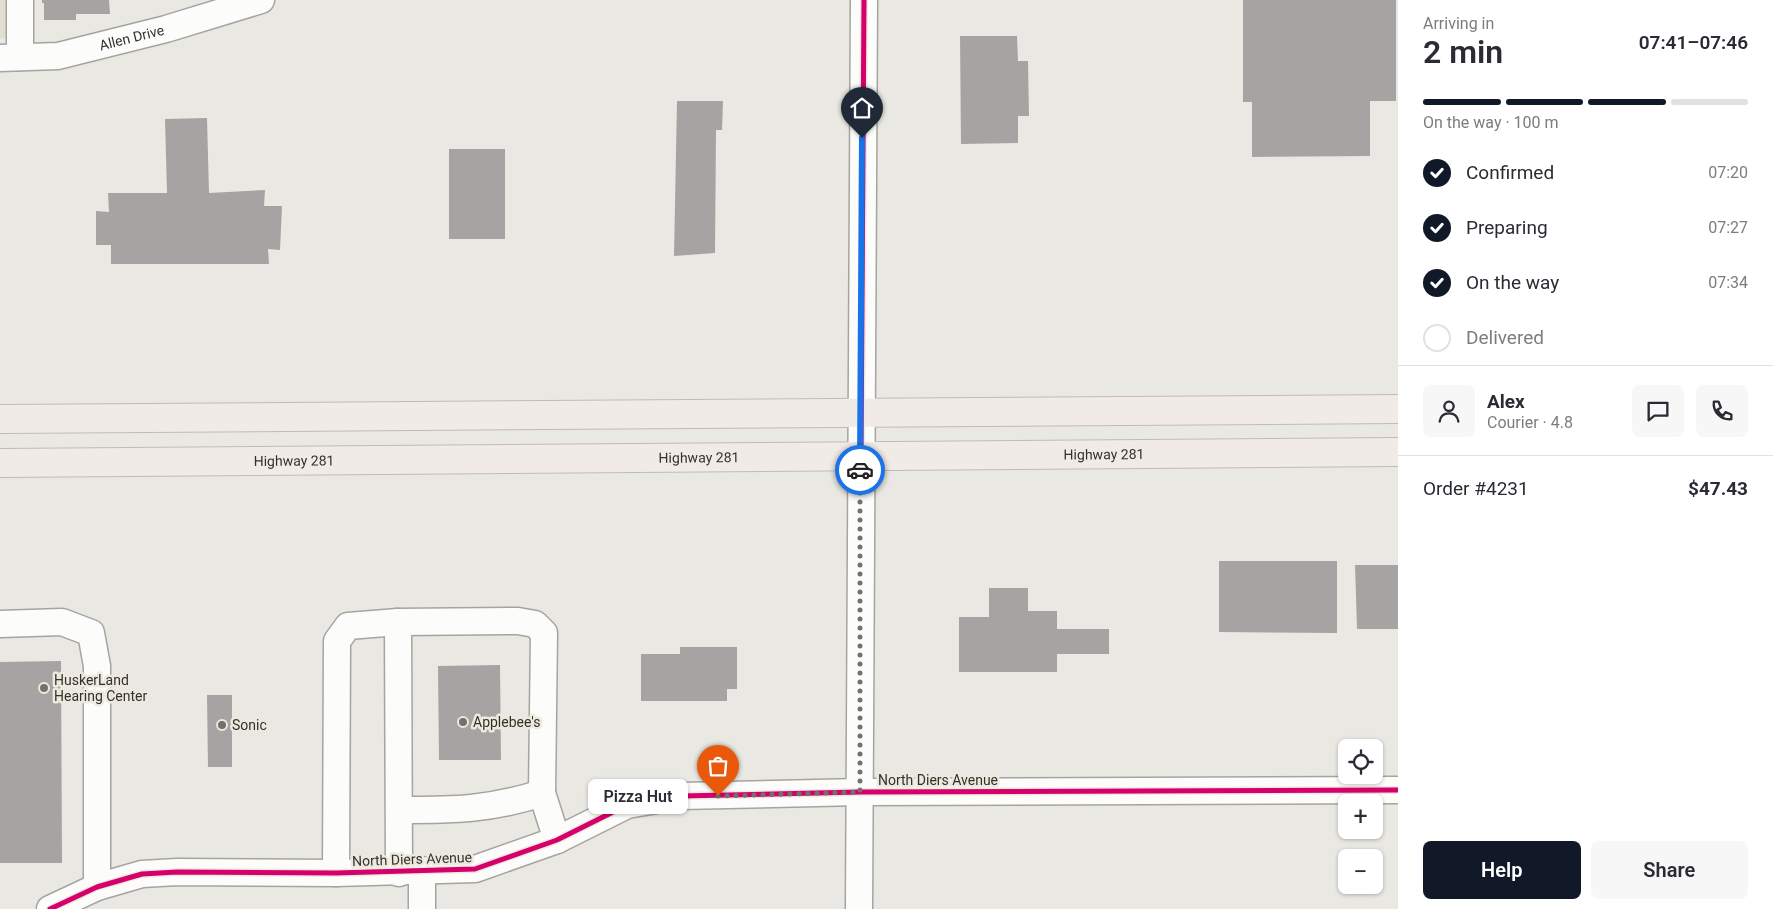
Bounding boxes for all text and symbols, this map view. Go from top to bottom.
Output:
text: Arriving in [1423,14,1494,33]
street label: Allen Drive [98,22,166,53]
text: 07:41–07:46 [1639,31,1748,54]
text: 2 min [1423,33,1503,71]
pin [841,87,883,138]
icon: home [848,94,876,122]
text: On the way · 100 m [1423,113,1559,132]
icon: check [1423,159,1451,187]
text: Confirmed [1466,161,1554,184]
text: 07:20 [1708,163,1748,182]
icon: check [1423,214,1451,242]
text: Preparing [1466,216,1548,239]
text: 07:27 [1708,218,1748,237]
icon: check [1423,269,1451,297]
text: On the way [1466,271,1559,294]
text: 07:34 [1708,273,1748,292]
text: Delivered [1466,326,1544,349]
button: person [1423,385,1475,437]
button: chat [1632,385,1684,437]
button: phone [1696,385,1748,437]
text: Alex [1487,390,1525,413]
text: Courier · 4.8 [1487,413,1573,432]
courier [835,445,885,495]
street label: Highway 281 [1064,446,1144,463]
street label: Highway 281 [659,449,739,466]
street label: Highway 281 [254,452,334,469]
icon: car [846,456,874,484]
text: Order #4231 [1423,477,1529,500]
text: $47.43 [1688,477,1748,500]
place label: HuskerLand Hearing Center [54,672,148,704]
marker: HuskerLand Hearing Center [38,682,50,694]
place label: Applebee's [473,714,540,730]
marker: Applebee's [457,716,469,728]
place label: Sonic [232,717,267,733]
marker: Sonic [216,719,228,731]
map controls [1338,739,1383,894]
button: locate [1338,739,1383,784]
pin [697,745,739,796]
icon: bag [704,752,732,780]
street label: North Diers Avenue [878,772,998,788]
callout: Pizza Hut [588,778,688,814]
text: Pizza Hut [604,787,672,806]
button: + [1338,794,1383,839]
button: Help [1423,841,1581,899]
button: Share [1591,841,1748,899]
street label: North Diers Avenue [352,849,472,869]
button: − [1338,849,1383,894]

